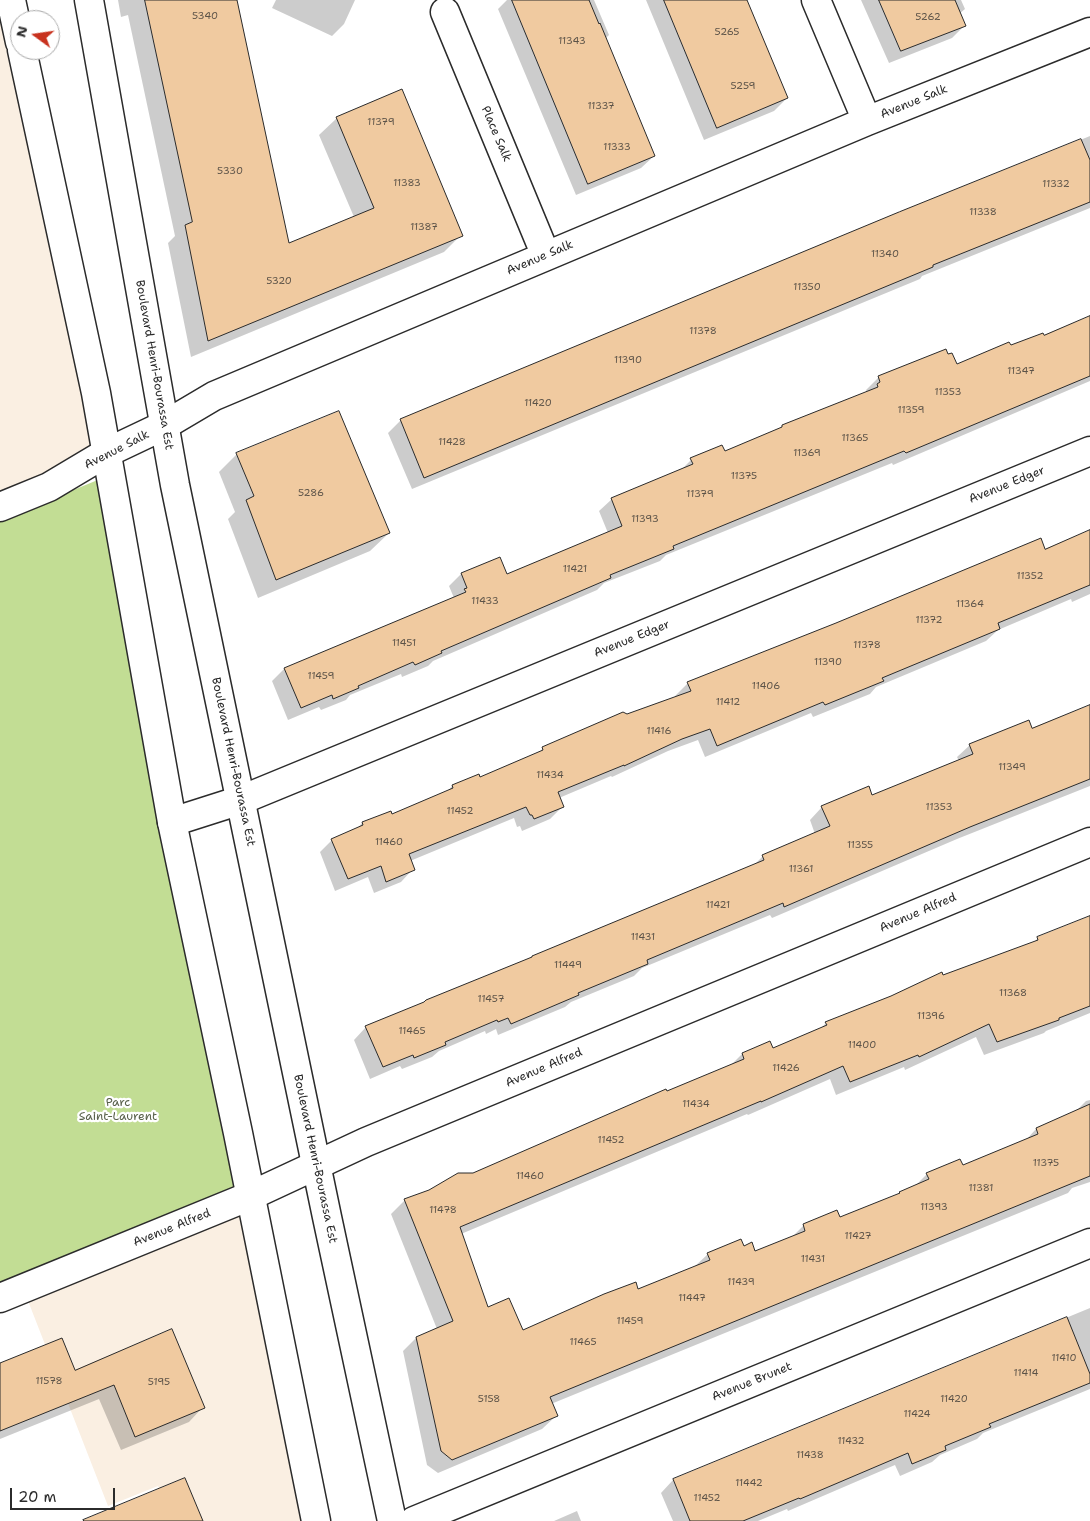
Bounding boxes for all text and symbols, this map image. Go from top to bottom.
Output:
north arrow [10,10,60,60]
house number: 5340 [192,10,218,22]
house number: 5262 [915,11,941,23]
text: N [11,24,31,39]
house number: 5265 [715,26,739,38]
house number: 11343 [558,35,586,47]
house number: 5259 [730,80,756,92]
street label: Avenue Salk [878,82,950,122]
house number: 11337 [587,100,615,112]
street label: Place Salk [478,104,514,164]
house number: 11379 [367,116,395,128]
house number: 11333 [603,141,631,153]
house number: 5330 [217,165,243,177]
house number: 11383 [393,177,421,189]
house number: 11332 [1042,178,1070,190]
house number: 11338 [969,206,997,218]
house number: 11387 [410,221,438,233]
street label: Avenue Salk [505,238,575,278]
house number: 11340 [871,248,899,260]
house number: 5320 [266,275,292,287]
street label: Boulevard Henri-Bourassa Est [132,279,176,451]
house number: 11350 [793,281,821,293]
house number: 11378 [689,325,717,337]
house number: 11390 [614,354,642,366]
house number: 11347 [1007,365,1035,377]
house number: 11353 [935,386,961,398]
house number: 11420 [524,397,552,409]
house number: 11359 [898,404,924,416]
street label: Avenue Salk [82,427,152,473]
house number: 11365 [842,432,868,444]
house number: 11428 [438,436,466,448]
house number: 11369 [793,447,821,459]
street label: Avenue Edger [967,463,1047,507]
house number: 11375 [731,470,757,482]
house number: 5286 [298,487,324,499]
house number: 11379 [686,488,714,500]
house number: 11393 [631,513,659,525]
house number: 11421 [563,563,587,575]
house number: 11352 [1017,570,1043,582]
house number: 11433 [471,595,499,607]
house number: 11364 [956,598,984,610]
house number: 11372 [916,614,942,626]
street label: Avenue Edger [592,617,672,661]
house number: 11451 [392,637,416,649]
house number: 11378 [853,639,881,651]
house number: 11390 [814,656,842,668]
house number: 11459 [308,670,334,682]
street label: Boulevard Henri-Bourassa Est [208,676,258,848]
house number: 11406 [752,680,780,692]
house number: 11412 [716,696,740,708]
house number: 11416 [647,725,671,737]
house number: 11349 [998,761,1026,773]
house number: 11434 [536,769,564,781]
house number: 11353 [926,801,952,813]
house number: 11452 [447,805,473,817]
house number: 11460 [375,836,403,848]
house number: 11355 [847,839,873,851]
house number: 11361 [789,863,813,875]
street label: Avenue Alfred [877,890,959,936]
house number: 11421 [706,899,730,911]
house number: 11431 [631,931,655,943]
house number: 11449 [554,959,582,971]
house number: 11368 [999,987,1027,999]
house number: 11457 [478,993,504,1005]
house number: 11396 [917,1010,945,1022]
house number: 11465 [398,1025,426,1037]
house number: 11400 [848,1039,876,1051]
street label: Avenue Alfred [503,1045,585,1091]
house number: 11426 [772,1062,800,1074]
street label: Boulevard Henri-Bourassa Est [290,1073,340,1245]
park label: Parc Saint-Laurent [79,1096,157,1124]
house number: 11434 [682,1098,710,1110]
house number: 11452 [598,1134,624,1146]
house number: 11375 [1033,1157,1059,1169]
house number: 11460 [516,1170,544,1182]
house number: 11381 [968,1182,994,1194]
house number: 11393 [920,1201,948,1213]
house number: 11478 [429,1204,457,1216]
street label: Avenue Alfred [131,1206,213,1250]
house number: 11427 [844,1230,872,1242]
house number: 11431 [801,1253,825,1265]
house number: 11439 [727,1276,755,1288]
house number: 11447 [678,1292,706,1304]
house number: 11459 [617,1315,643,1327]
house number: 11465 [569,1336,597,1348]
house number: 11410 [1052,1352,1076,1364]
street label: Avenue Brunet [710,1359,794,1405]
house number: 11414 [1014,1367,1038,1379]
house number: 11578 [35,1375,63,1387]
house number: 5195 [148,1376,170,1388]
house number: 5158 [478,1393,500,1405]
house number: 11420 [940,1393,968,1405]
house number: 11424 [903,1408,931,1420]
house number: 11432 [837,1435,865,1447]
house number: 11438 [796,1449,824,1461]
house number: 11442 [735,1477,763,1489]
scale bar [12,1478,118,1510]
text: 20 m [18,1487,57,1507]
house number: 11452 [694,1492,720,1504]

